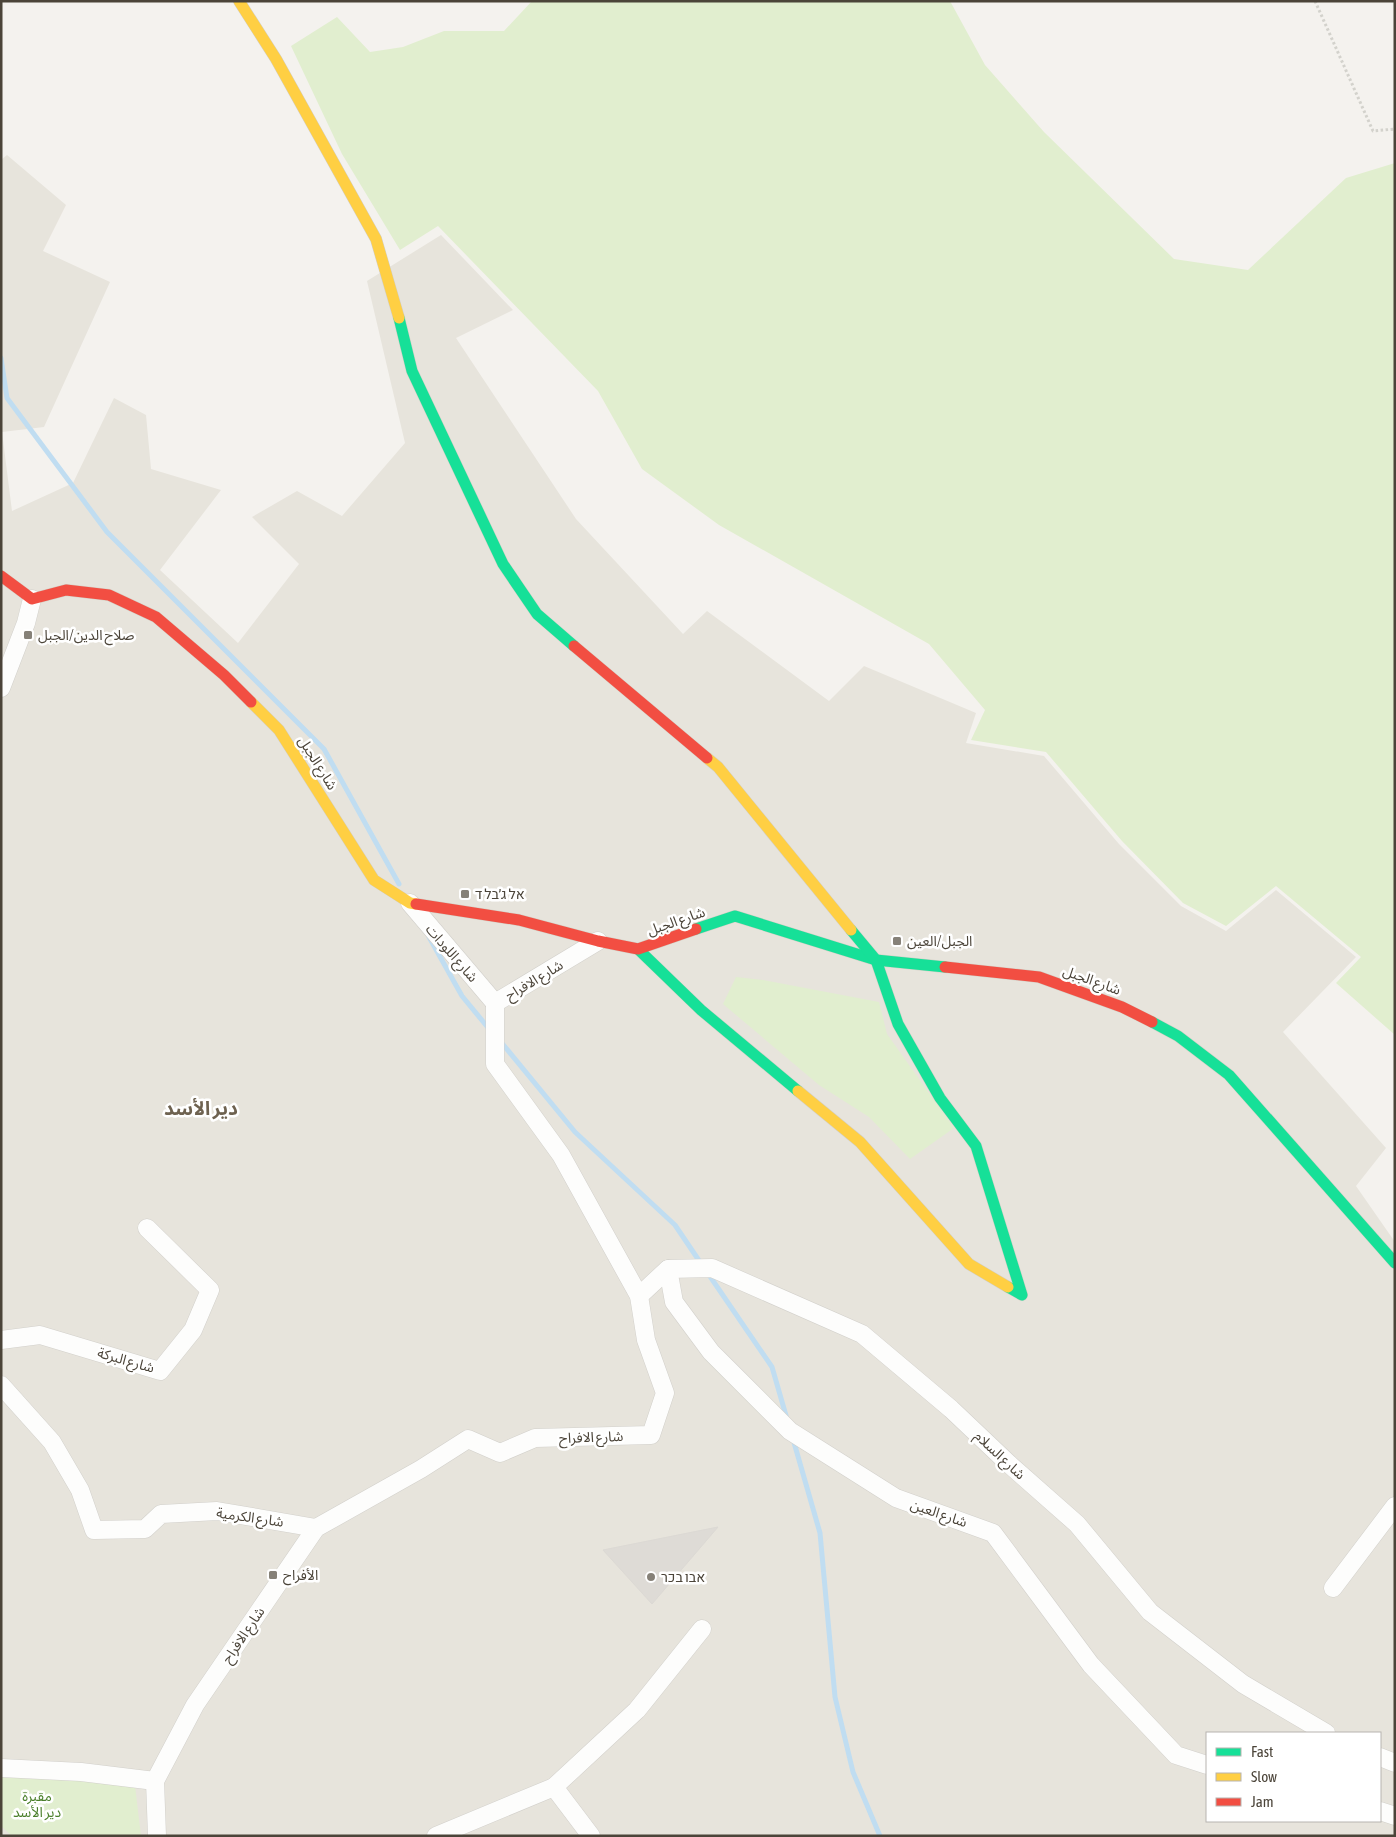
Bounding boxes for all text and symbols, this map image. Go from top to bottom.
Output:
place label: صلاح الدين/الجبل [38,627,135,646]
marker: صلاح الدين/الجبل [22,629,34,641]
street label: شارع الجبل [293,733,341,794]
place label: אל ג׳בל ד [475,886,525,902]
marker: אל ג׳בל ד [459,888,471,900]
street label: شارع الجبل [645,904,708,941]
street label: شارع اللودات [420,921,481,987]
place label: الجبل/العين [907,933,972,950]
marker: الجبل/العين [891,935,903,947]
street label: شارع الافراح [502,957,567,1006]
street label: شارع الجبل [1060,962,1123,1001]
district label: دير الأسد [164,1097,238,1120]
street label: شارع البركة [95,1344,156,1379]
street label: شارع الافراح [559,1428,624,1449]
street label: شارع السلام [969,1428,1029,1485]
street label: شارع العين [908,1496,969,1533]
street label: شارع الكرمية [215,1504,285,1533]
place label: الأفراح [283,1567,318,1586]
marker: الأفراح [267,1569,279,1581]
place label: אבו בכר [661,1569,705,1585]
marker: אבו בכר [645,1571,657,1583]
street label: شارع الافراح [218,1604,270,1668]
legend [1206,1732,1381,1822]
text: Fast [1251,1743,1273,1760]
text: Slow [1251,1768,1277,1785]
park label: مقبرة دير الأسد [13,1788,61,1821]
text: Jam [1251,1793,1274,1810]

